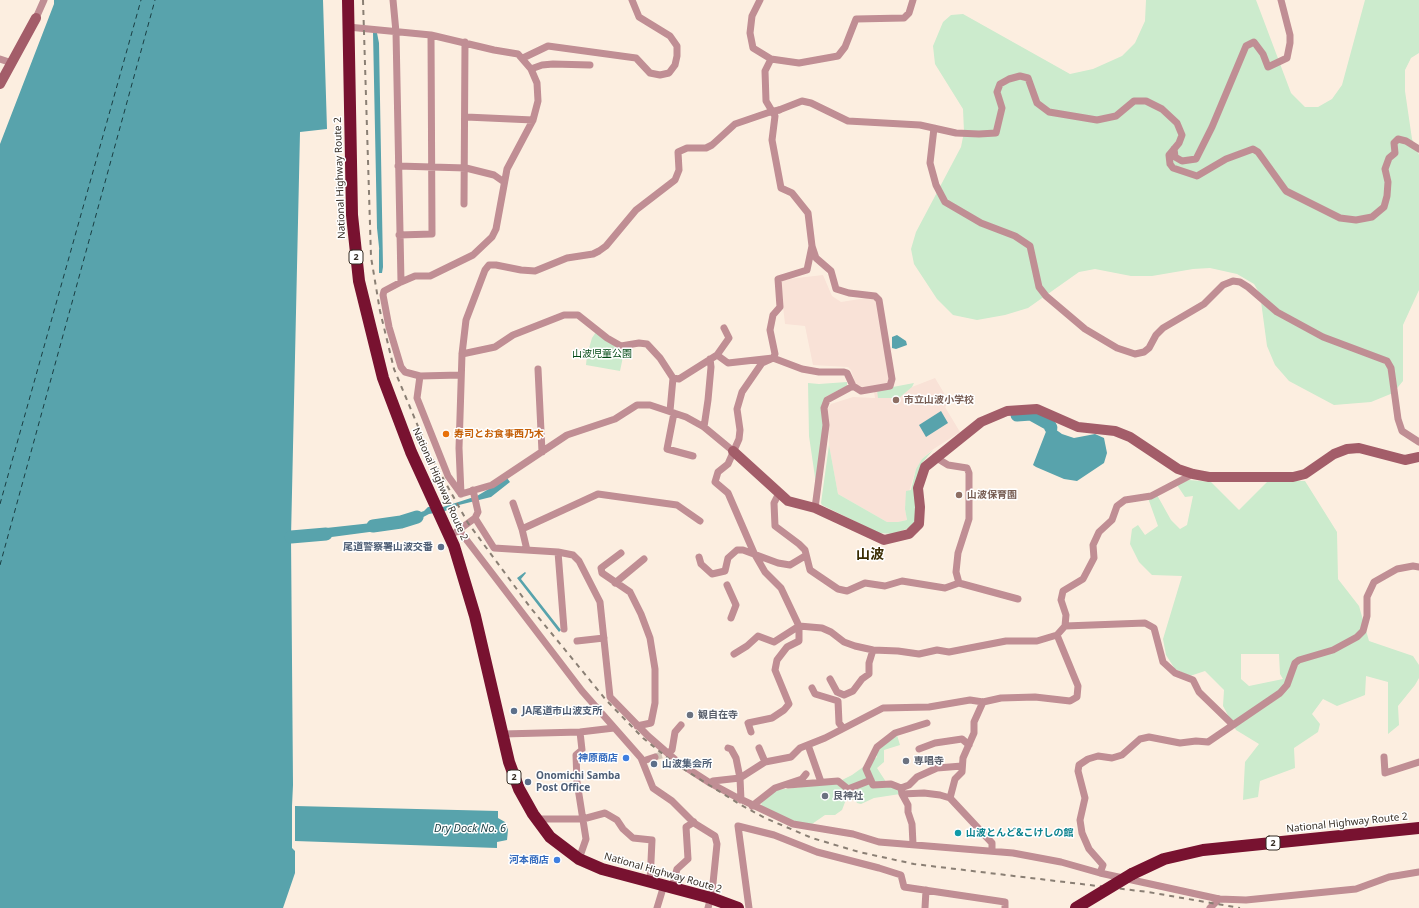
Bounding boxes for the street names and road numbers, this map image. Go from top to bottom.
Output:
street label: National Highway Route 2 [332,117,348,239]
road number: 2 [349,250,363,264]
street label: National Highway Route 2 [410,426,470,542]
road number: 2 [507,770,521,784]
street label: National Highway Route 2 [1286,811,1408,835]
road number: 2 [1266,836,1280,850]
street label: National Highway Route 2 [603,850,723,896]

